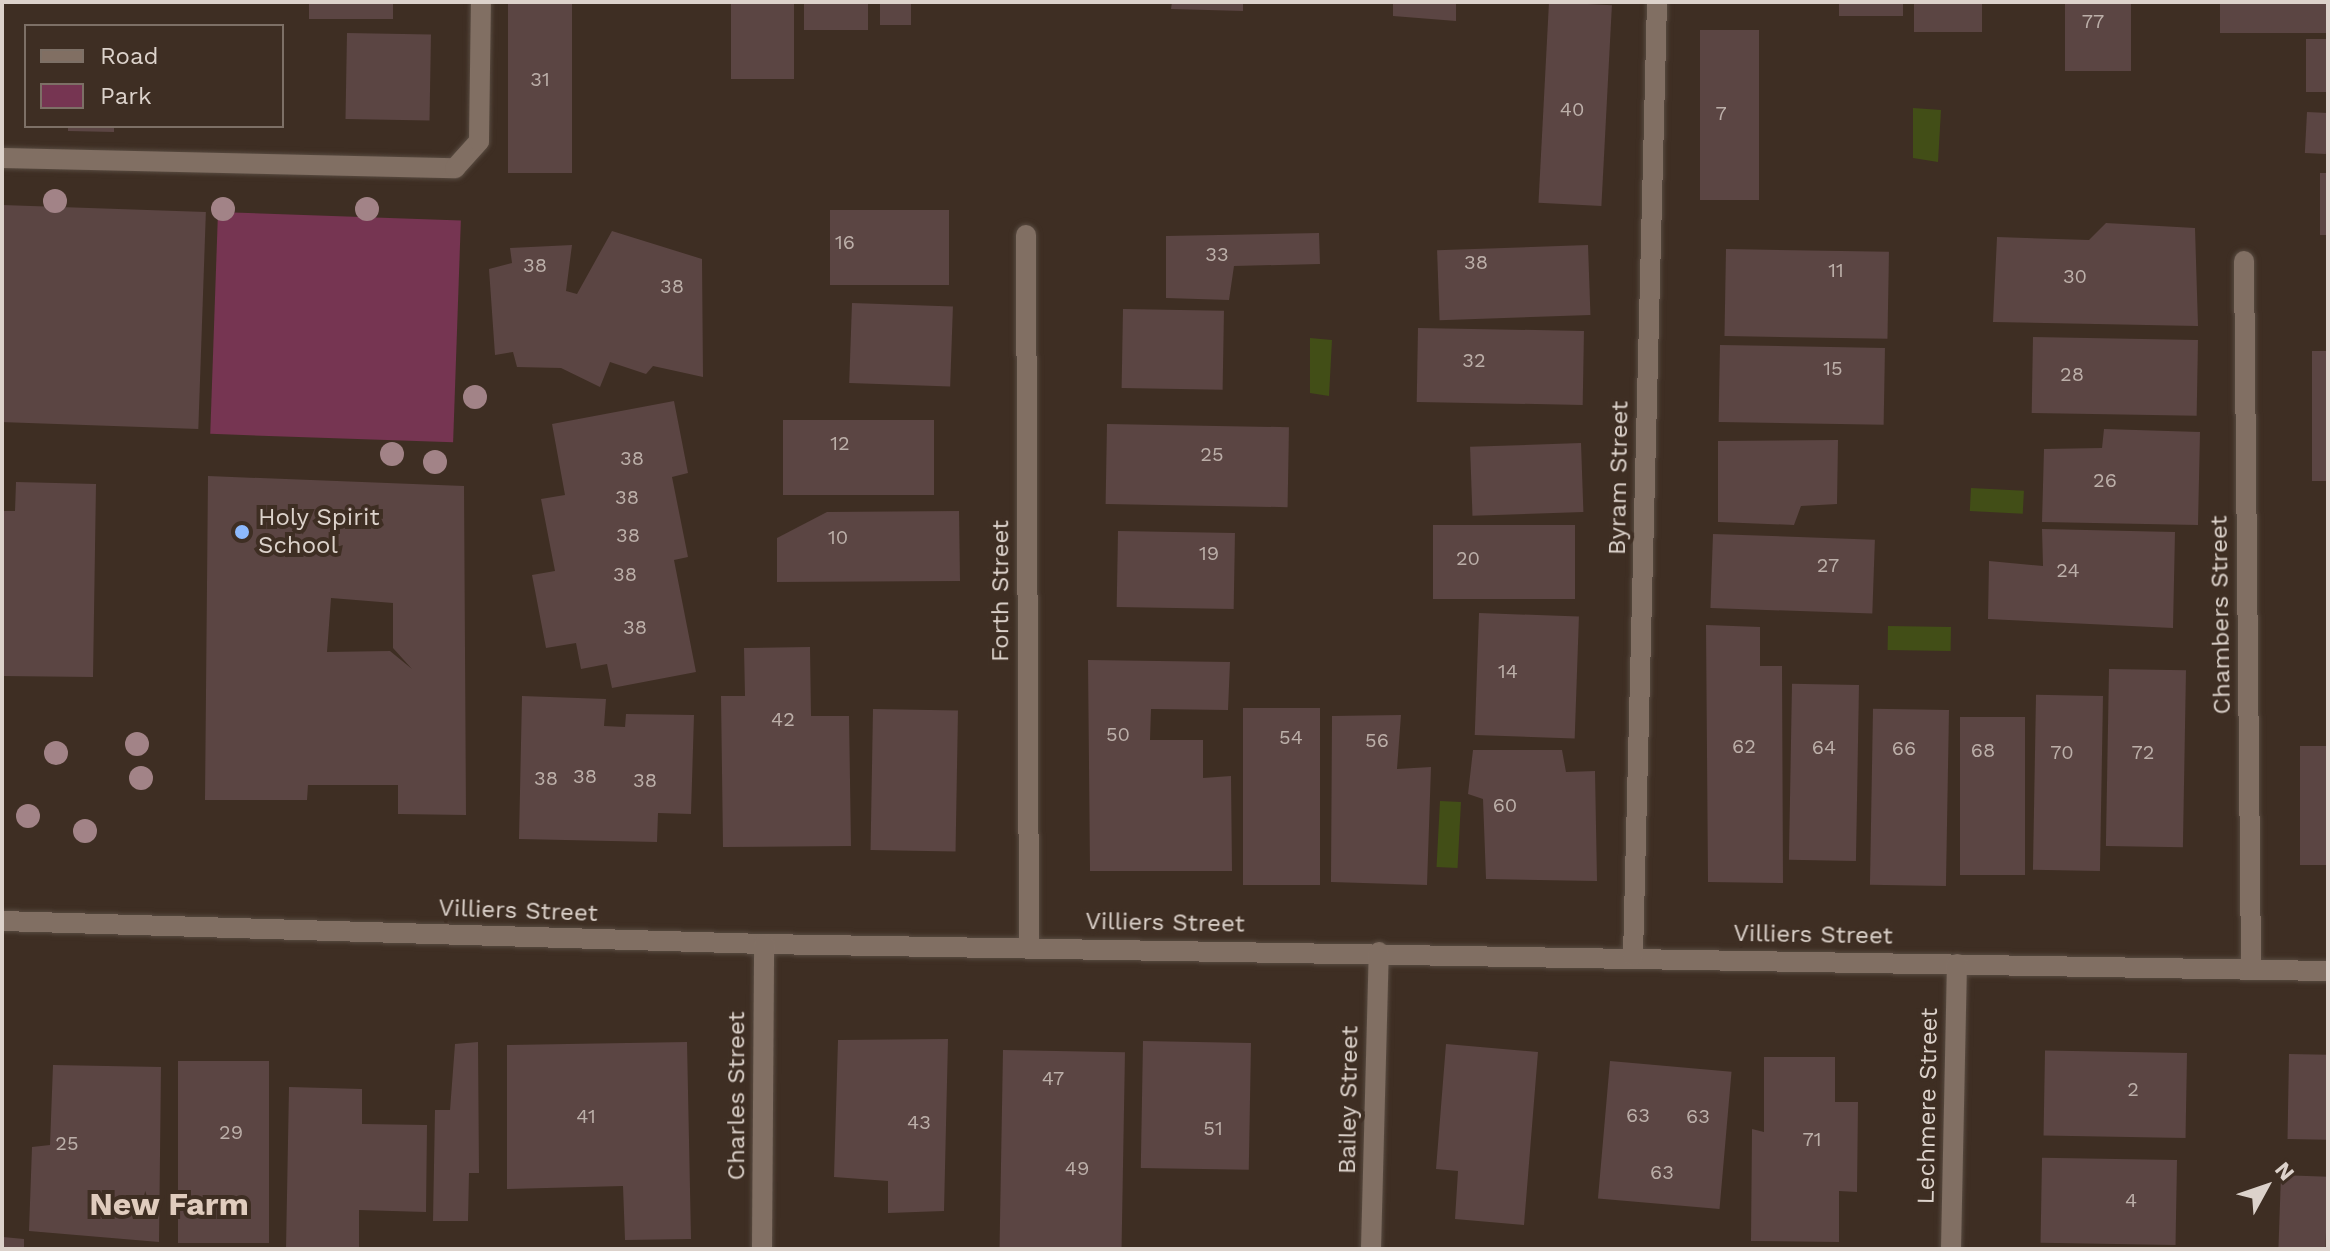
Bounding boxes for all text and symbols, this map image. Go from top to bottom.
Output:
house number: 77 [2082,9,2104,33]
legend [24,24,284,128]
text: Road [100,42,159,70]
house number: 31 [530,67,550,91]
text: Park [100,82,152,110]
house number: 40 [1560,97,1584,121]
house number: 7 [1715,101,1727,125]
house number: 16 [835,230,855,254]
house number: 33 [1205,242,1229,266]
house number: 38 [1464,250,1488,274]
house number: 38 [523,253,547,277]
house number: 11 [1828,258,1844,282]
house number: 30 [2063,264,2087,288]
house number: 38 [660,274,684,298]
house number: 32 [1462,348,1486,372]
house number: 15 [1823,356,1843,380]
house number: 28 [2060,362,2084,386]
street label: Byram Street [1603,401,1635,555]
house number: 12 [830,431,850,455]
house number: 25 [1200,442,1224,466]
house number: 38 [620,446,644,470]
house number: 26 [2093,468,2117,492]
house number: 38 [615,485,639,509]
place label: Holy Spirit School [258,504,380,560]
street label: Chambers Street [2205,515,2237,715]
street label: Forth Street [987,520,1015,662]
marker: Holy Spirit School [233,523,251,541]
house number: 38 [616,523,640,547]
house number: 10 [828,525,848,549]
house number: 19 [1199,541,1219,565]
house number: 20 [1456,546,1480,570]
house number: 27 [1817,553,1839,577]
house number: 24 [2056,558,2080,582]
house number: 38 [613,562,637,586]
house number: 38 [623,615,647,639]
house number: 14 [1498,659,1518,683]
house number: 42 [771,707,795,731]
house number: 50 [1106,722,1130,746]
house number: 54 [1279,725,1303,749]
house number: 56 [1365,728,1389,752]
house number: 62 [1732,734,1756,758]
house number: 64 [1812,735,1836,759]
house number: 66 [1892,736,1916,760]
house number: 68 [1971,738,1995,762]
house number: 70 [2050,740,2074,764]
house number: 72 [2132,740,2154,764]
house number: 38 [573,764,597,788]
house number: 38 [534,766,558,790]
house number: 38 [633,768,657,792]
house number: 60 [1493,793,1517,817]
street label: Villiers Street [438,894,598,928]
street label: Villiers Street [1085,907,1245,939]
street label: Villiers Street [1733,919,1893,951]
street label: Lechmere Street [1912,1007,1944,1205]
street label: Charles Street [723,1012,751,1180]
street label: Bailey Street [1333,1025,1365,1175]
house number: 47 [1042,1066,1064,1090]
house number: 2 [2127,1077,2139,1101]
house number: 63 [1626,1103,1650,1127]
house number: 41 [576,1104,596,1128]
house number: 63 [1686,1104,1710,1128]
house number: 43 [907,1110,931,1134]
house number: 51 [1203,1116,1223,1140]
house number: 29 [219,1120,243,1144]
house number: 71 [1802,1127,1822,1151]
house number: 25 [55,1131,79,1155]
north arrow [2226,1147,2306,1227]
house number: 49 [1065,1156,1089,1180]
text: N [2270,1157,2300,1186]
house number: 63 [1650,1160,1674,1184]
district label: New Farm [89,1185,249,1223]
house number: 4 [2125,1188,2137,1212]

